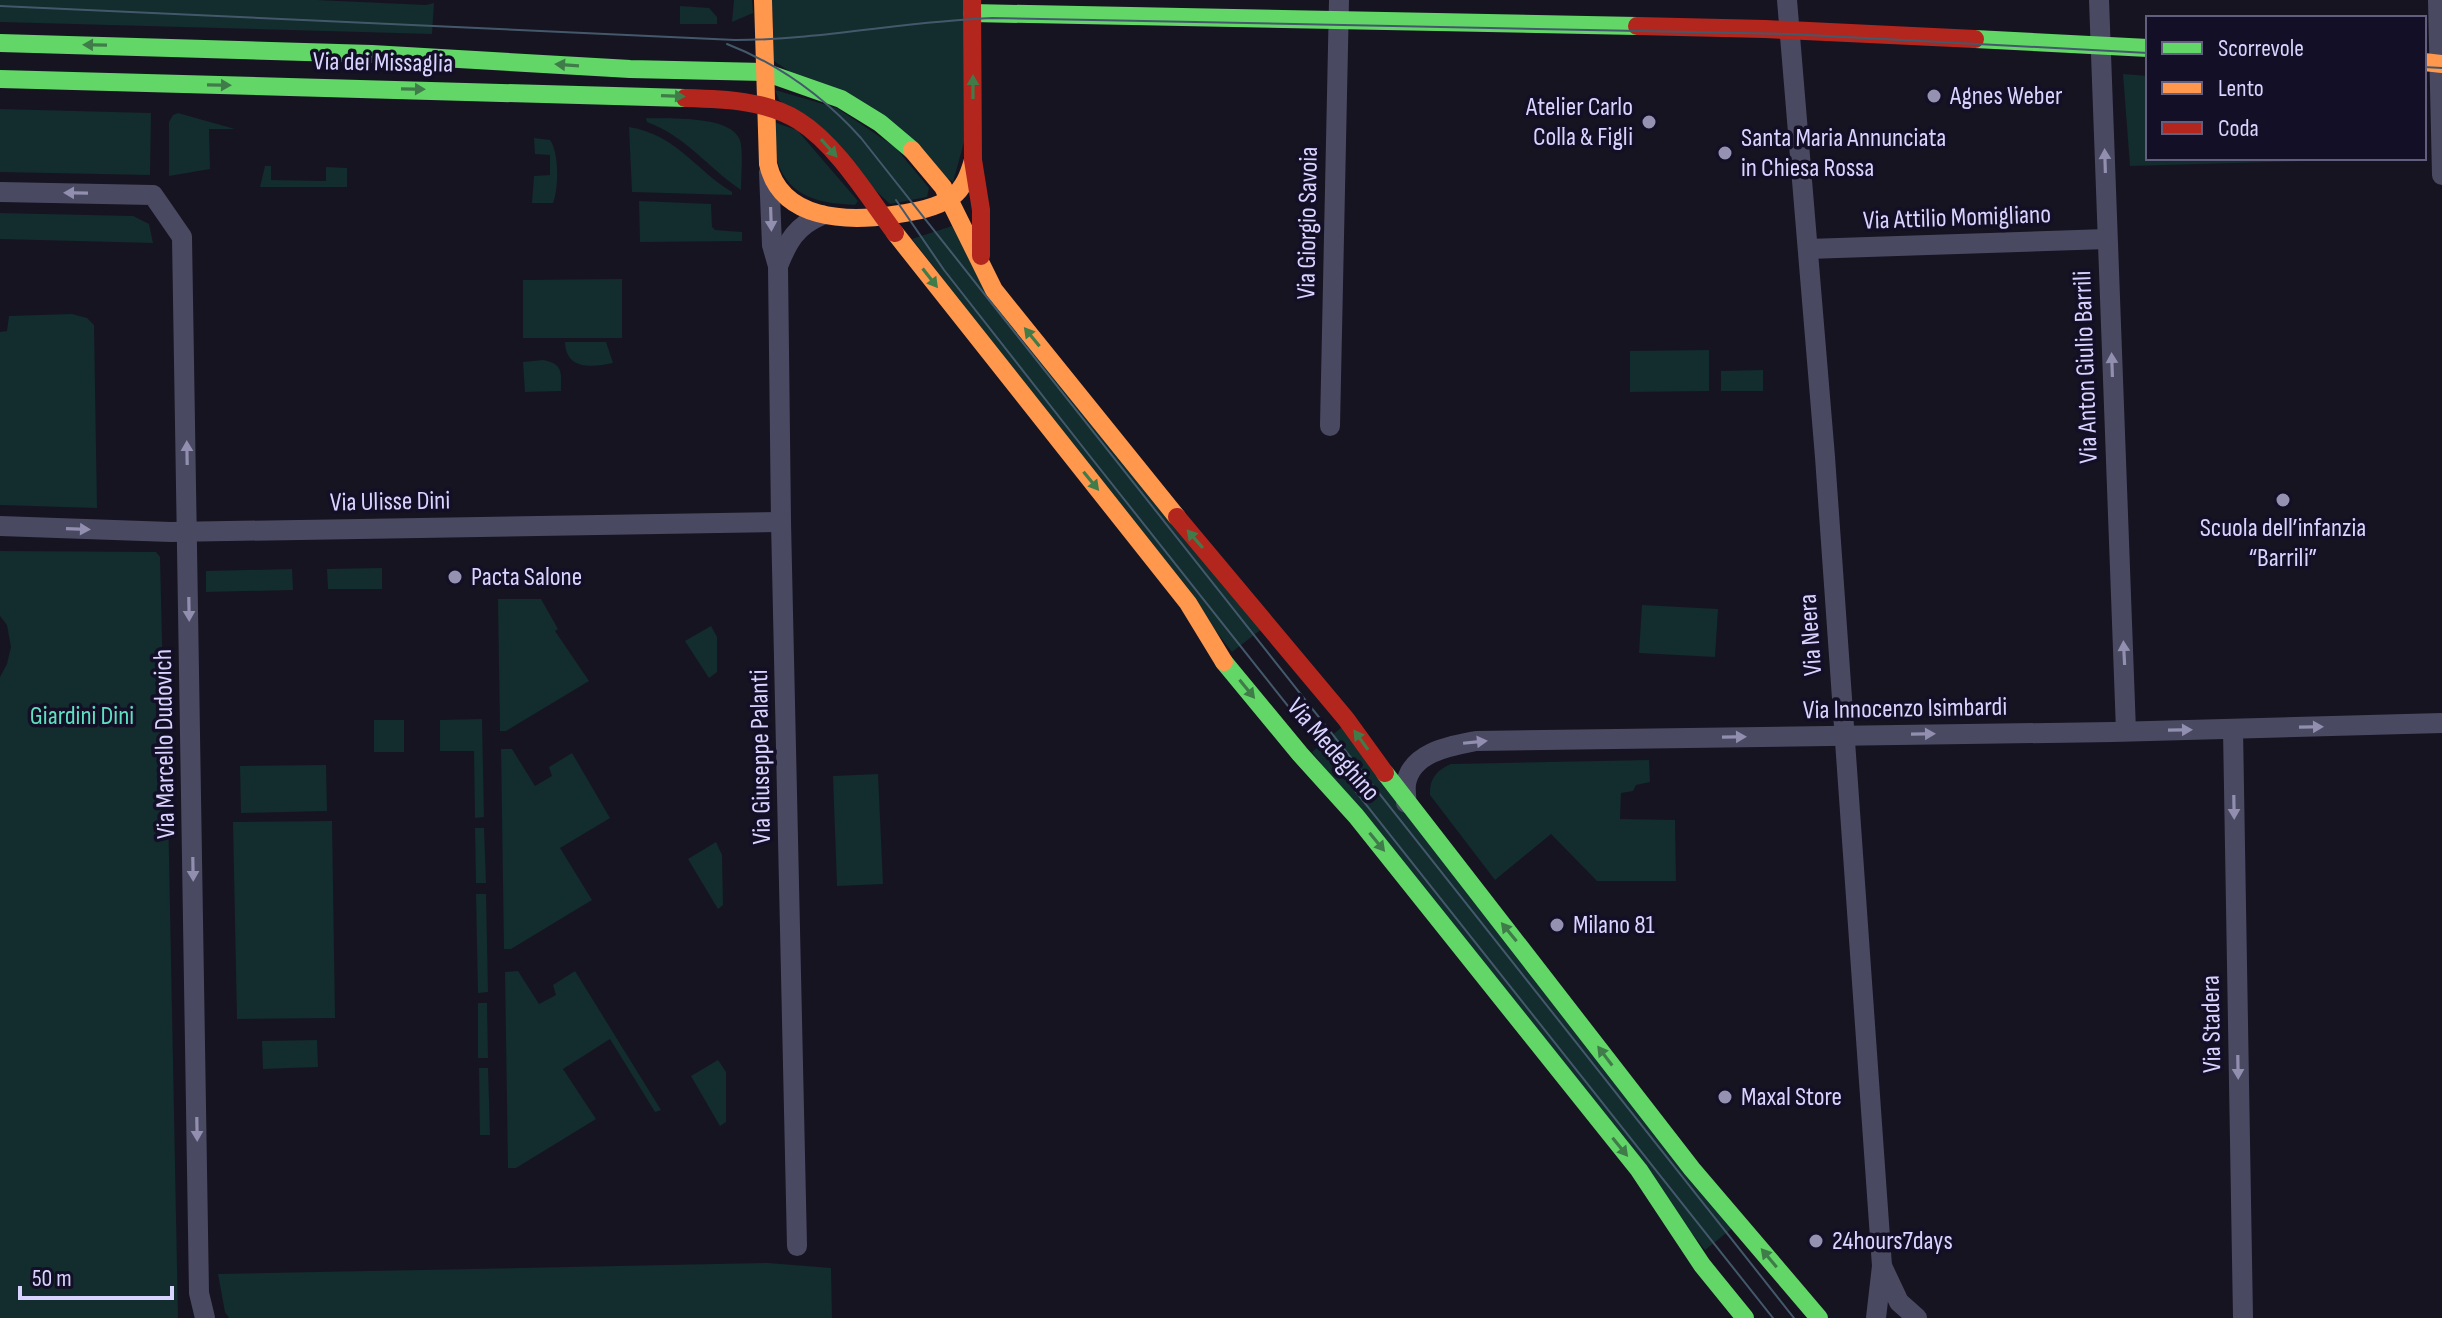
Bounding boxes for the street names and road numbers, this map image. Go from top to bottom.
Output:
street label: Via dei Missaglia [313,46,453,80]
street label: Via Giorgio Savoia [1291,146,1325,300]
street label: Via Attilio Momigliano [1863,199,2051,237]
street label: Via Anton Giulio Barrili [2067,270,2105,464]
street label: Via Ulisse Dini [330,485,450,519]
street label: Via Neera [1793,593,1829,677]
street label: Via Marcello Dudovich [148,649,182,839]
street label: Via Giuseppe Palanti [744,669,778,845]
street label: Via Medeghino [1280,692,1386,808]
street label: Via Innocenzo Isimbardi [1803,692,2007,726]
street label: Via Stadera [2196,975,2228,1073]

